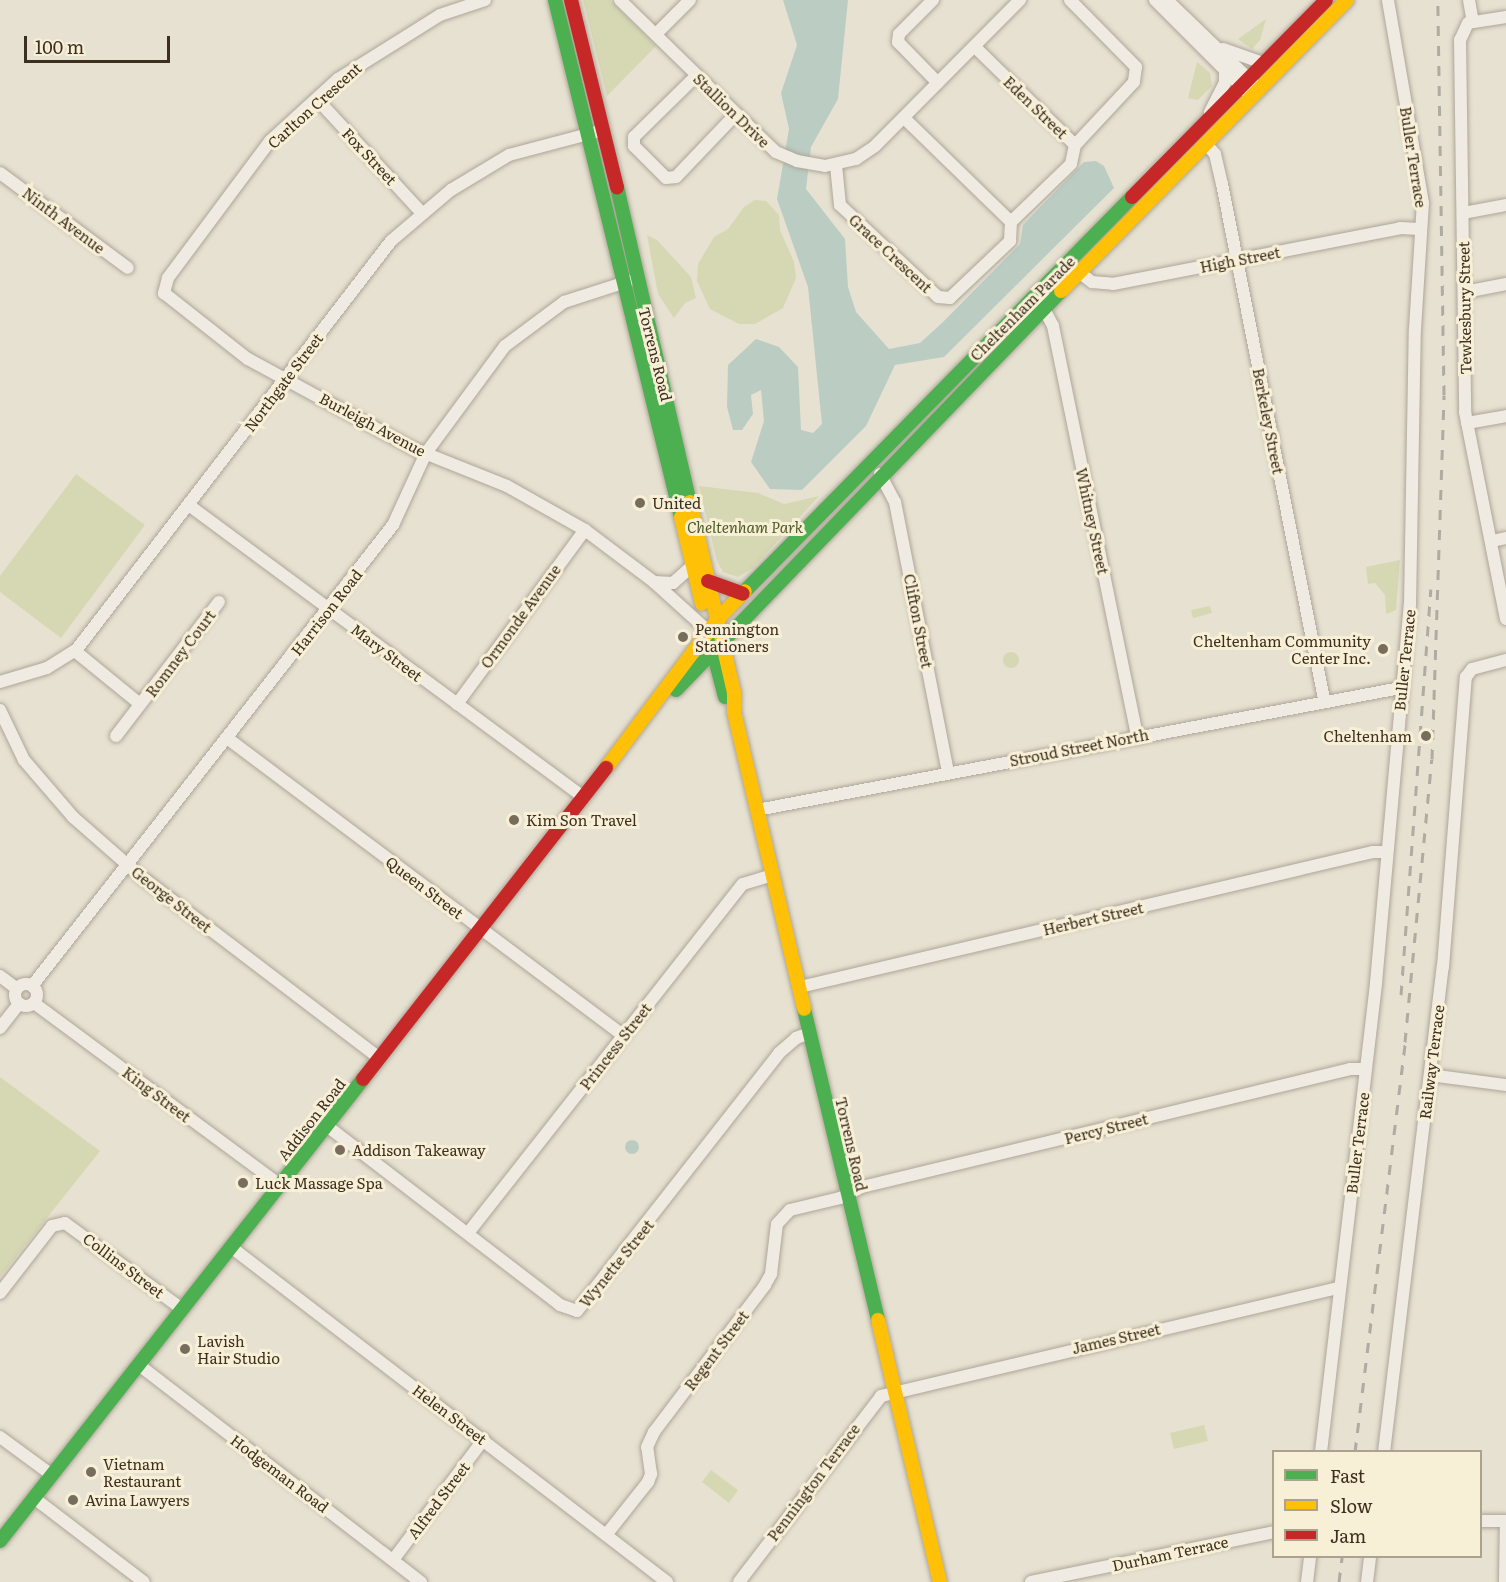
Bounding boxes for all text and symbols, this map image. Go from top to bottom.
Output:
scale bar [27,24,172,62]
text: 100 m [35,33,84,60]
street label: Carlton Crescent [263,58,365,152]
street label: Stallion Drive [690,69,774,151]
street label: Eden Street [1000,72,1072,142]
street label: Buller Terrace [1397,105,1431,209]
street label: Fox Street [339,124,401,188]
street label: Ninth Avenue [19,183,109,257]
street label: Grace Crescent [846,210,936,296]
street label: Tewkesbury Street [1454,241,1474,375]
street label: High Street [1198,242,1282,276]
street label: Cheltenham Parade [966,252,1078,364]
street label: Torrens Road [636,305,676,403]
street label: Northgate Street [240,329,326,435]
street label: Berkeley Street [1250,366,1288,476]
street label: Burleigh Avenue [317,388,429,460]
street label: Whitney Street [1073,466,1113,576]
place label: United [652,494,701,512]
marker: United [633,496,647,510]
park label: Cheltenham Park [687,518,803,536]
street label: Ormonde Avenue [476,561,564,671]
street label: Harrison Road [287,565,365,659]
street label: Clifton Street [901,572,937,670]
street label: Romney Court [141,606,219,700]
street label: Buller Terrace [1390,608,1418,712]
street label: Mary Street [348,619,426,685]
place label: Pennington Stationers [695,619,779,654]
marker: Pennington Stationers [676,630,690,644]
place label: Cheltenham Community Center Inc. [1193,631,1371,666]
marker: Cheltenham Community Center Inc. [1376,642,1390,656]
street label: Stroud Street North [1008,725,1150,769]
place label: Cheltenham [1323,727,1412,745]
marker: Cheltenham [1417,727,1435,745]
place label: Kim Son Travel [526,811,637,829]
marker: Kim Son Travel [507,813,521,827]
street label: Queen Street [383,852,467,922]
street label: George Street [128,862,216,936]
street label: Herbert Street [1041,898,1145,938]
street label: Princess Street [575,999,655,1093]
street label: Railway Terrace [1415,1004,1447,1120]
street label: King Street [119,1063,195,1125]
street label: Addison Road [273,1074,349,1164]
street label: Buller Terrace [1342,1091,1372,1195]
street label: Torrens Road [832,1095,872,1193]
street label: Percy Street [1062,1109,1150,1147]
place label: Addison Takeaway [352,1141,486,1159]
marker: Addison Takeaway [333,1143,347,1157]
place label: Luck Massage Spa [255,1174,383,1192]
marker: Luck Massage Spa [236,1176,250,1190]
street label: Wynette Street [575,1216,657,1310]
street label: Collins Street [80,1229,168,1301]
street label: Regent Street [680,1307,752,1393]
street label: James Street [1070,1319,1162,1357]
place label: Lavish Hair Studio [197,1331,280,1366]
marker: Lavish Hair Studio [178,1342,192,1356]
street label: Helen Street [409,1380,491,1448]
street label: Pennington Terrace [763,1420,863,1544]
street label: Hodgeman Road [227,1430,333,1516]
legend [1272,1450,1482,1558]
place label: Vietnam Restaurant [103,1454,181,1489]
street label: Alfred Street [403,1458,473,1542]
text: Fast [1330,1462,1365,1489]
marker: Vietnam Restaurant [84,1465,98,1479]
place label: Avina Lawyers [85,1491,189,1509]
text: Slow [1330,1492,1372,1519]
marker: Avina Lawyers [66,1493,80,1507]
text: Jam [1330,1522,1366,1549]
street label: Durham Terrace [1110,1532,1230,1574]

